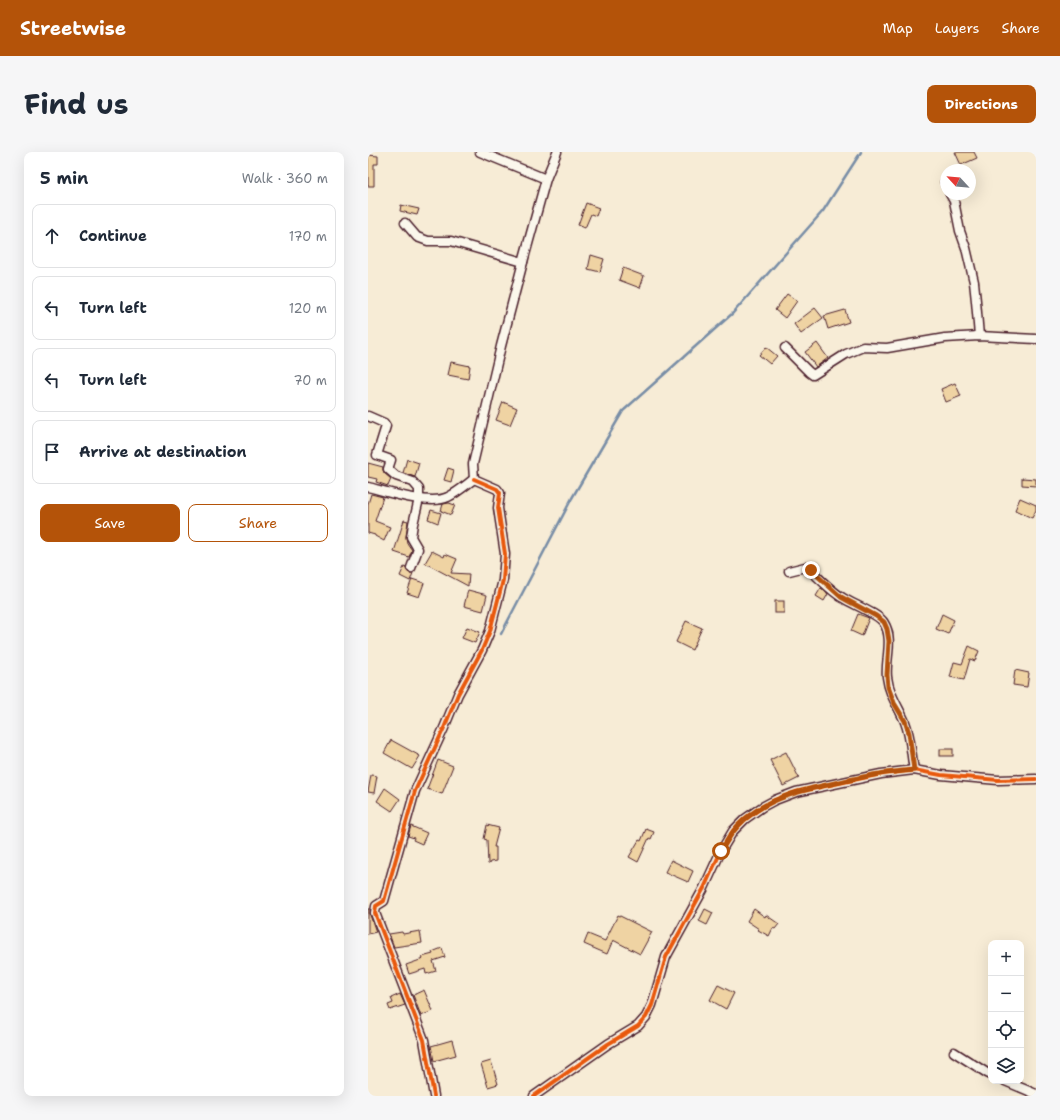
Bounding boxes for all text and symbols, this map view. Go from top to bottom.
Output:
text: Streetwise [20,16,126,41]
text: Map [883,19,913,37]
text: Layers [935,19,979,37]
text: Share [1001,19,1040,37]
text: Find us [24,85,129,123]
button: Directions [927,85,1036,123]
north arrow [940,164,976,200]
text: 5 min [40,167,88,189]
text: Walk · 360 m [242,170,328,187]
icon: ahead [41,225,63,247]
text: Continue [79,226,147,246]
text: 170 m [289,228,327,245]
icon: left [41,297,63,319]
text: Turn left [79,298,147,318]
text: 120 m [289,300,327,317]
icon: left [41,369,63,391]
text: Turn left [79,370,147,390]
text: 70 m [293,372,327,389]
icon: arrive [41,441,63,463]
text: Arrive at destination [79,442,247,462]
button: Save [40,504,180,542]
button: Share [188,504,328,542]
route end [802,561,820,579]
route start [712,842,730,860]
map controls [988,940,1024,1084]
button: + [988,940,1024,976]
button: − [988,976,1024,1012]
button: locate [988,1012,1024,1048]
button: layers [988,1048,1024,1084]

